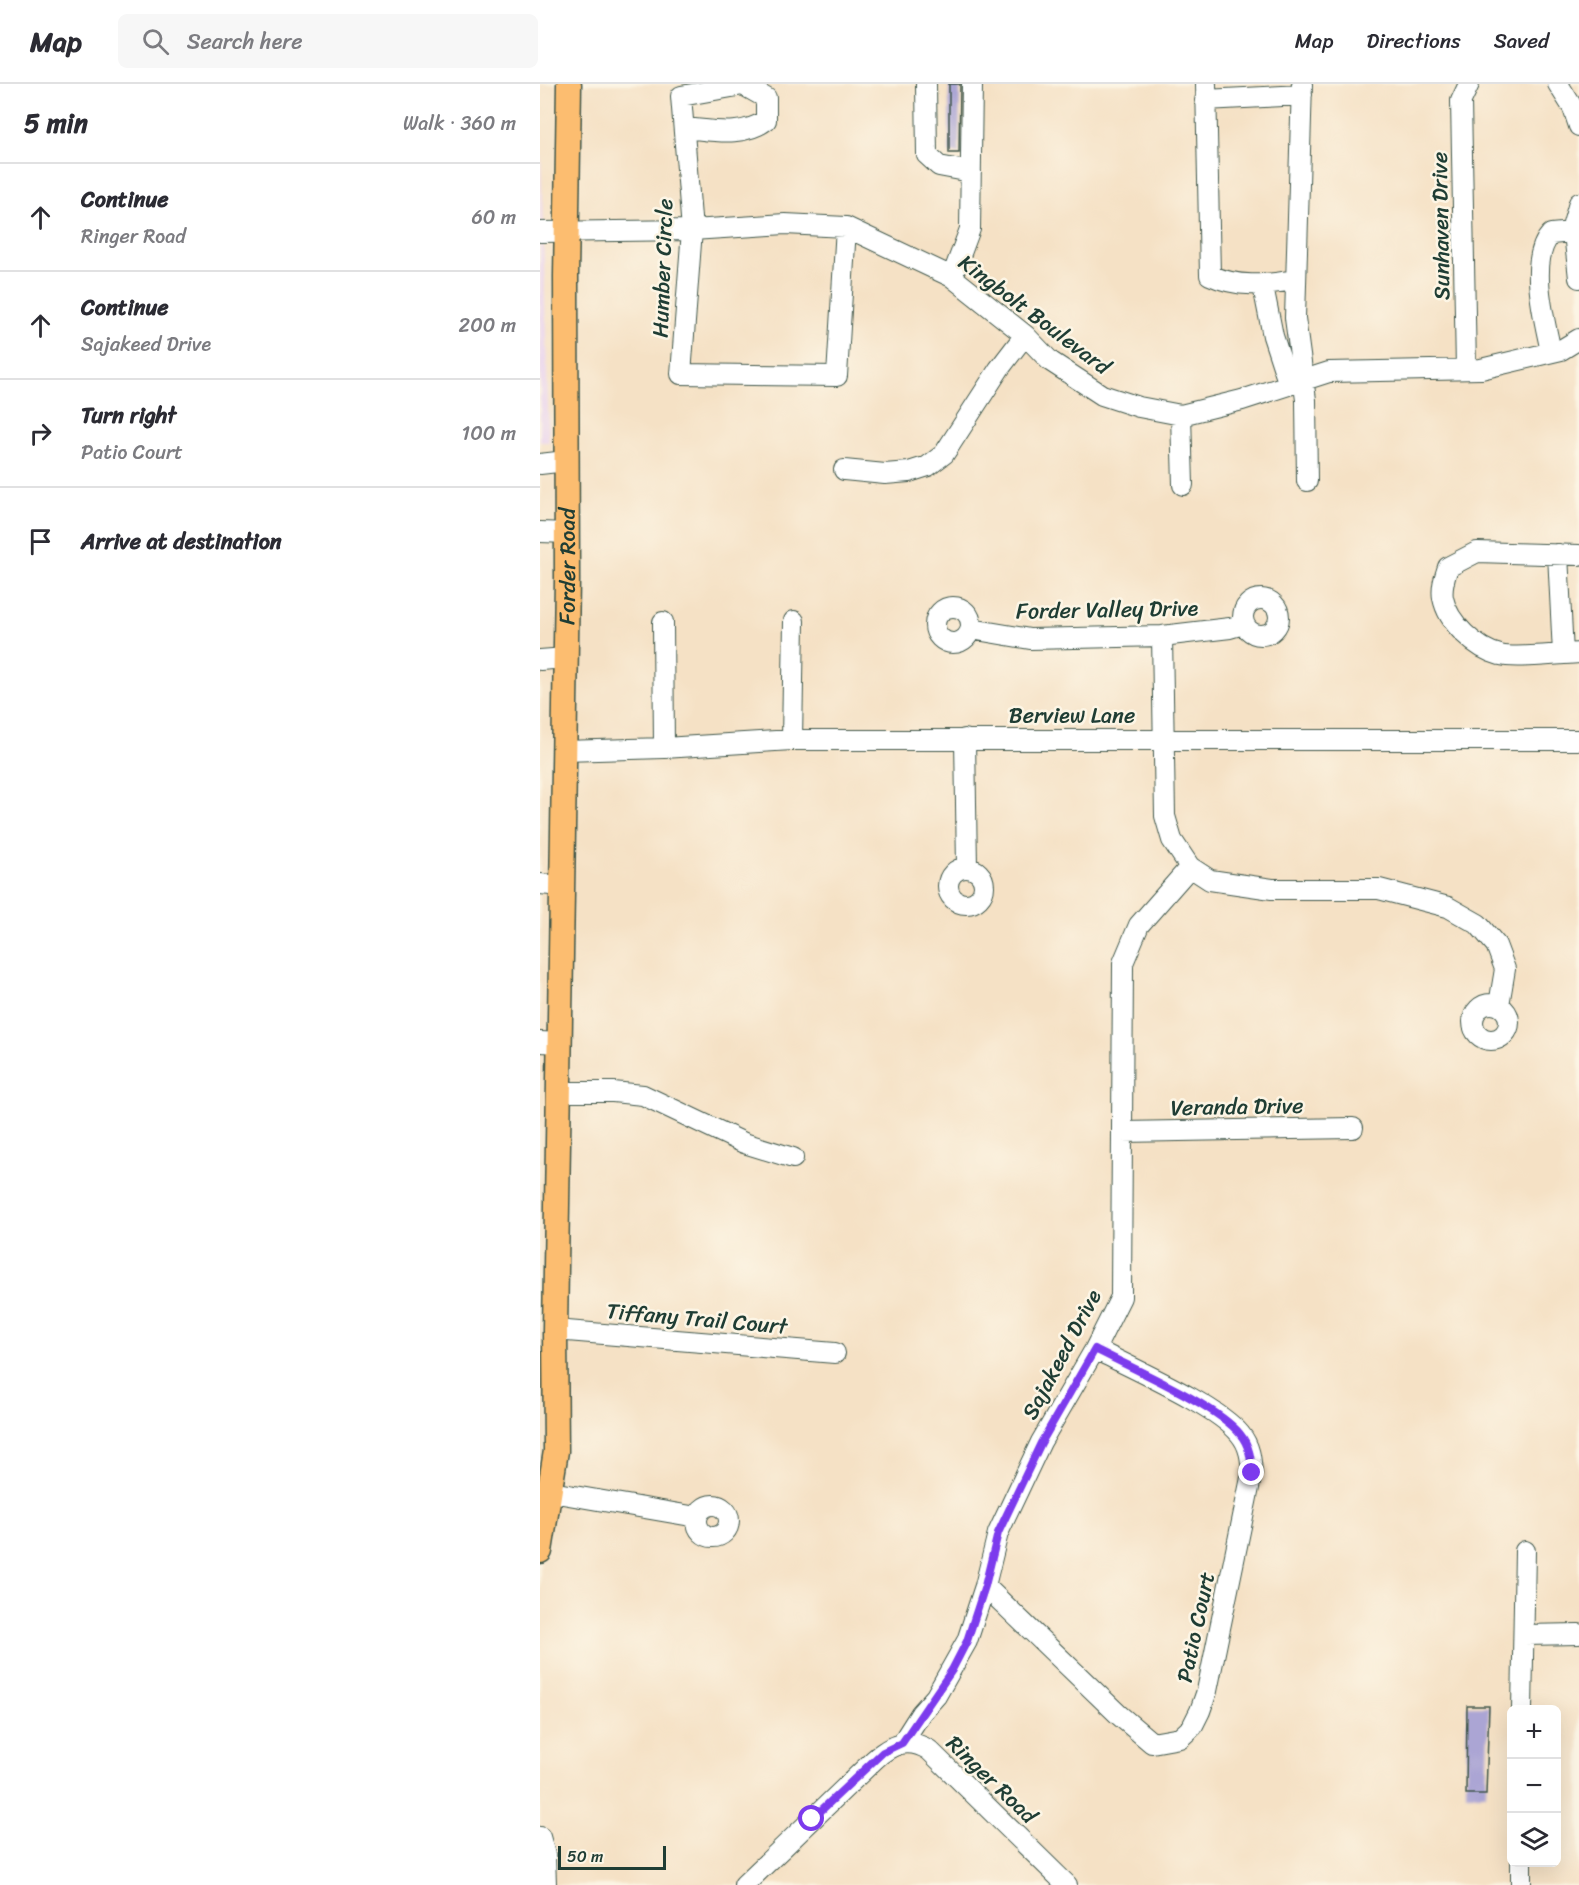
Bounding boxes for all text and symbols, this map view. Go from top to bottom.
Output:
search box [118,14,538,68]
text: Map [30,17,82,66]
text: Search here [187,22,303,61]
text: Map [1295,22,1333,60]
text: Directions [1366,22,1461,60]
text: Saved [1494,22,1549,60]
icon: search [139,25,172,58]
text: 5 min [24,100,88,146]
text: Walk · 360 m [403,106,516,141]
street label: Sunhaven Drive [1420,152,1461,300]
text: Continue [81,180,169,219]
street label: Humber Circle [641,198,684,338]
text: 60 m [471,200,516,235]
icon: ahead [24,201,57,234]
text: Ringer Road [81,219,186,254]
street label: Kingbolt Boulevard [950,244,1121,386]
text: Continue [81,288,169,327]
text: 200 m [459,308,516,343]
icon: ahead [24,309,57,342]
text: Sajakeed Drive [81,327,211,362]
text: Turn right [81,396,176,435]
text: 100 m [462,416,516,451]
icon: right [24,417,57,450]
text: Patio Court [81,435,183,470]
street label: Forder Road [547,507,587,625]
text: Arrive at destination [81,522,282,561]
icon: arrive [24,525,57,558]
street label: Forder Valley Drive [1016,588,1199,631]
street label: Berview Lane [1009,696,1135,735]
street label: Veranda Drive [1170,1086,1304,1127]
street label: Sajakeed Drive [1011,1282,1112,1427]
street label: Tiffany Trail Court [605,1291,790,1346]
route end [1238,1459,1264,1485]
street label: Patio Court [1165,1568,1226,1686]
map controls [1507,1705,1561,1867]
button: + [1507,1705,1561,1759]
street label: Ringer Road [937,1725,1048,1834]
button: − [1507,1759,1561,1813]
route start [798,1805,824,1831]
button: layers [1507,1813,1561,1867]
text: 50 m [567,1842,603,1871]
scale bar [558,1843,666,1870]

